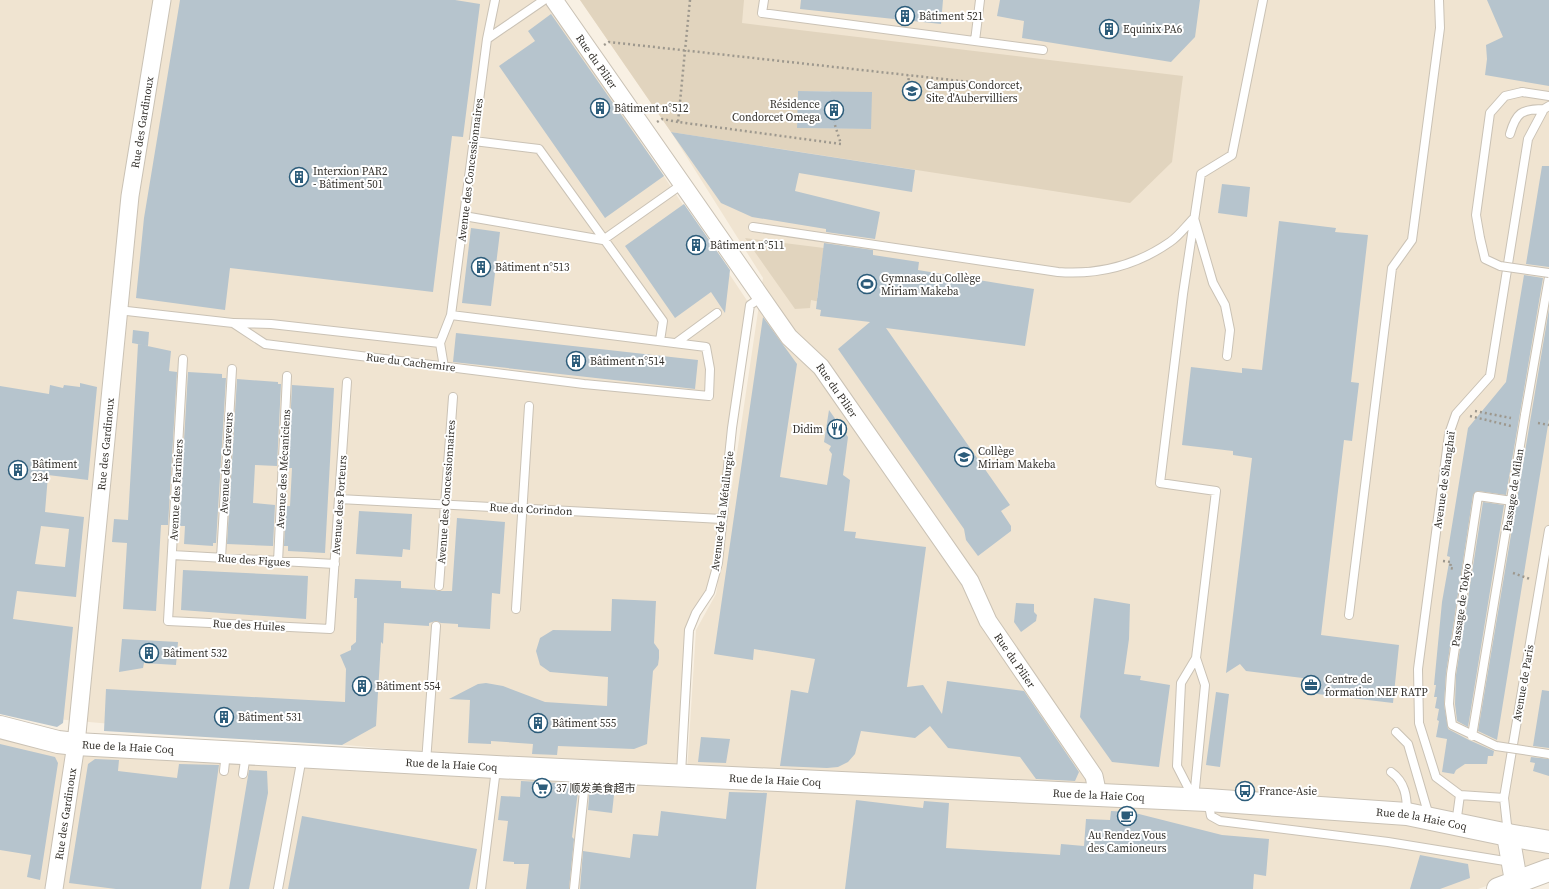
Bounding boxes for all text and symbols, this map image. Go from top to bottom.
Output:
building icon: Bâtiment 521 [894,5,916,27]
place label: Bâtiment 521 [919,9,983,24]
building icon: Equinix PA6 [1098,18,1120,40]
place label: Equinix PA6 [1123,22,1183,37]
street label: Rue du Pilier [572,32,621,92]
street label: Rue des Gardinoux [128,75,157,169]
place label: Campus Condorcet, Site d'Aubervilliers [926,78,1023,106]
school or university icon: Campus Condorcet, Site d'Aubervilliers [901,80,923,102]
street label: Avenue des Concessionnaires [454,97,487,243]
building icon: Bâtiment n°512 [589,97,611,119]
place label: Résidence Condorcet Omega [732,97,820,125]
building icon: Résidence Condorcet Omega [823,99,845,121]
place label: Bâtiment n°512 [614,101,689,116]
place label: Interxion PAR2 - Bâtiment 501 [313,164,388,192]
building icon: Interxion PAR2 - Bâtiment 501 [288,166,310,188]
building icon: Bâtiment n°511 [685,234,707,256]
place label: Bâtiment n°511 [710,238,784,253]
building icon: Bâtiment n°513 [470,256,492,278]
place label: Bâtiment n°513 [495,260,570,275]
place label: Gymnase du Collège Miriam Makeba [881,271,981,299]
sports icon: Gymnase du Collège Miriam Makeba [856,273,878,295]
street label: Rue du Cachemire [365,350,457,375]
building icon: Bâtiment n°514 [565,350,587,372]
place label: Bâtiment n°514 [590,354,665,369]
street label: Rue du Pilier [812,360,861,421]
street label: Rue des Gardinoux [94,397,118,491]
street label: Avenue des Mécaniciens [273,409,294,529]
street label: Avenue des Graveurs [216,412,237,514]
restaurant icon: Didim [826,418,848,440]
street label: Avenue des Concessionnaires [434,419,459,565]
place label: Didim [792,422,823,437]
street label: Avenue de Shanghaï [1430,430,1459,530]
street label: Avenue des Fariniers [166,438,187,541]
place label: Collège Miriam Makeba [978,444,1056,472]
school or university icon: Collège Miriam Makeba [953,446,975,468]
street label: Passage de Milan [1500,447,1528,533]
street label: Avenue de la Métallurgie [708,450,737,572]
street label: Avenue des Porteurs [329,454,350,555]
place label: Bâtiment 234 [32,457,78,485]
building icon: Bâtiment 234 [7,459,29,481]
street label: Rue du Corindon [489,500,573,519]
street label: Rue des Figues [217,550,291,571]
street label: Passage de Tokyo [1448,562,1475,648]
street label: Rue des Huiles [212,616,286,635]
street label: Rue du Pilier [990,630,1039,691]
building icon: Bâtiment 532 [138,642,160,664]
street label: Avenue de Paris [1509,643,1538,723]
place label: Bâtiment 532 [163,646,228,661]
place label: Centre de formation NEF RATP [1325,672,1428,700]
office icon: Centre de formation NEF RATP [1300,674,1322,696]
building icon: Bâtiment 554 [351,675,373,697]
place label: Bâtiment 554 [376,679,441,694]
building icon: Bâtiment 531 [213,706,235,728]
place label: Bâtiment 531 [238,710,302,725]
building icon: Bâtiment 555 [527,712,549,734]
place label: Bâtiment 555 [552,716,617,731]
street label: Rue de la Haie Coq [82,737,175,757]
street label: Rue de la Haie Coq [405,755,499,775]
street label: Rue des Gardinoux [52,767,80,861]
street label: Rue de la Haie Coq [729,771,822,790]
supermarket icon: 37 顺发美食超市 [531,777,553,799]
bus stop icon: France-Asie [1234,780,1256,802]
place label: 37 顺发美食超市 [556,781,636,796]
place label: France-Asie [1259,784,1317,799]
street label: Rue de la Haie Coq [1052,786,1146,805]
cafe icon: Au Rendez Vous des Camioneurs [1116,805,1138,827]
street label: Rue de la Haie Coq [1376,805,1469,834]
place label: Au Rendez Vous des Camioneurs [1088,828,1167,856]

